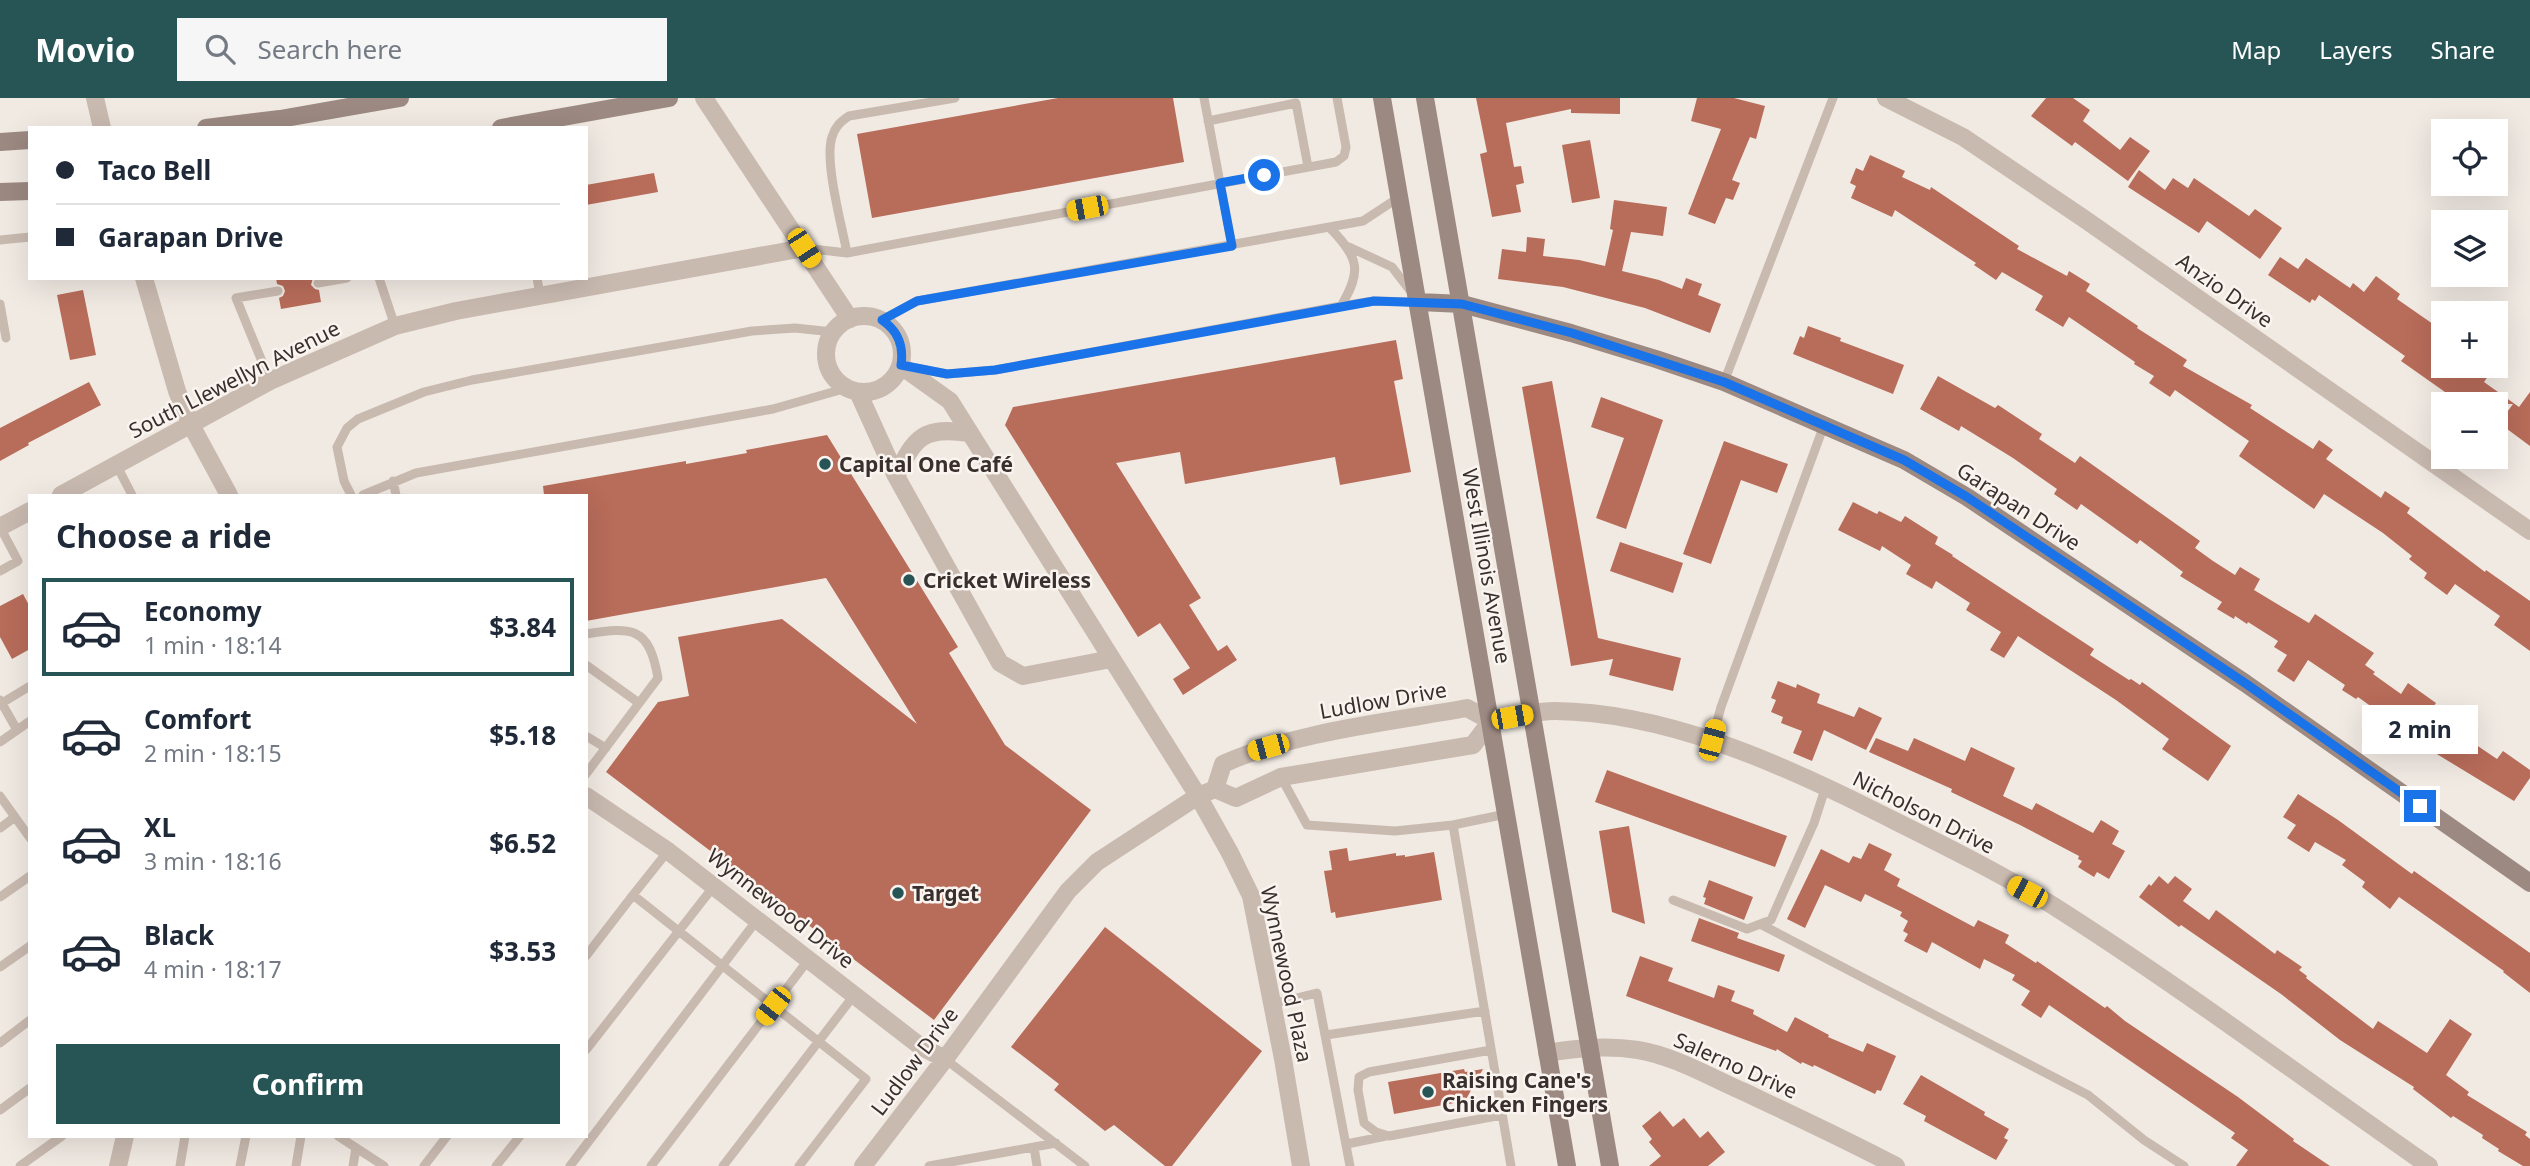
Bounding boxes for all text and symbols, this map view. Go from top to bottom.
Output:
search box [177,18,667,81]
text: Movio [35,27,135,72]
icon: search [201,30,239,68]
text: Search here [257,31,402,67]
text: Map [2231,33,2281,66]
text: Layers [2319,33,2393,66]
text: Share [2431,33,2495,66]
map controls [2431,119,2508,469]
button: locate [2431,119,2508,196]
text: Taco Bell [98,152,211,188]
route start [1248,159,1280,191]
car [1065,194,1110,222]
button: layers [2431,210,2508,287]
text: Garapan Drive [98,219,284,255]
car [784,225,825,271]
street label: Anzio Drive [2171,246,2279,334]
button: + [2431,301,2508,378]
street label: South Llewellyn Avenue [124,314,344,444]
button: − [2431,392,2508,469]
place label: Capital One Café [839,450,1013,478]
marker: Capital One Café [817,456,833,472]
street label: Garapan Drive [1952,456,2086,556]
street label: West Illinois Avenue [1456,466,1518,666]
text: Choose a ride [56,514,272,557]
place label: Cricket Wireless [923,566,1091,594]
marker: Cricket Wireless [901,572,917,588]
text: Economy [144,593,262,629]
icon: car [60,596,123,659]
text: $3.84 [489,609,556,645]
text: 1 min · 18:14 [144,629,282,661]
street label: Ludlow Drive [1317,675,1449,725]
text: Comfort [144,701,252,737]
car [1490,703,1535,731]
icon: car [60,704,123,767]
callout: 2 min [2362,704,2478,754]
text: 2 min [2388,713,2452,745]
text: $5.18 [489,717,556,753]
car [1697,717,1728,763]
car [1245,731,1292,763]
text: 2 min · 18:15 [144,737,282,769]
street label: Nicholson Drive [1848,764,2000,860]
route end [2404,790,2436,822]
text: XL [144,809,176,845]
icon: car [60,812,123,875]
text: $6.52 [489,825,556,861]
street label: Wynnewood Drive [702,842,860,974]
text: 3 min · 18:16 [144,845,282,877]
car [2004,873,2051,911]
place label: Target [912,879,979,907]
street label: Wynnewood Plaza [1255,883,1319,1065]
marker: Target [890,885,906,901]
text: Black [144,917,214,953]
icon: car [60,920,123,983]
text: $3.53 [489,933,556,969]
text: 4 min · 18:17 [144,953,282,985]
car [752,983,795,1029]
street label: Ludlow Drive [864,1001,964,1121]
street label: Salerno Drive [1670,1025,1802,1105]
button: Confirm [56,1044,560,1124]
place label: Raising Cane's Chicken Fingers [1442,1066,1608,1118]
marker: Raising Cane's Chicken Fingers [1420,1084,1436,1100]

